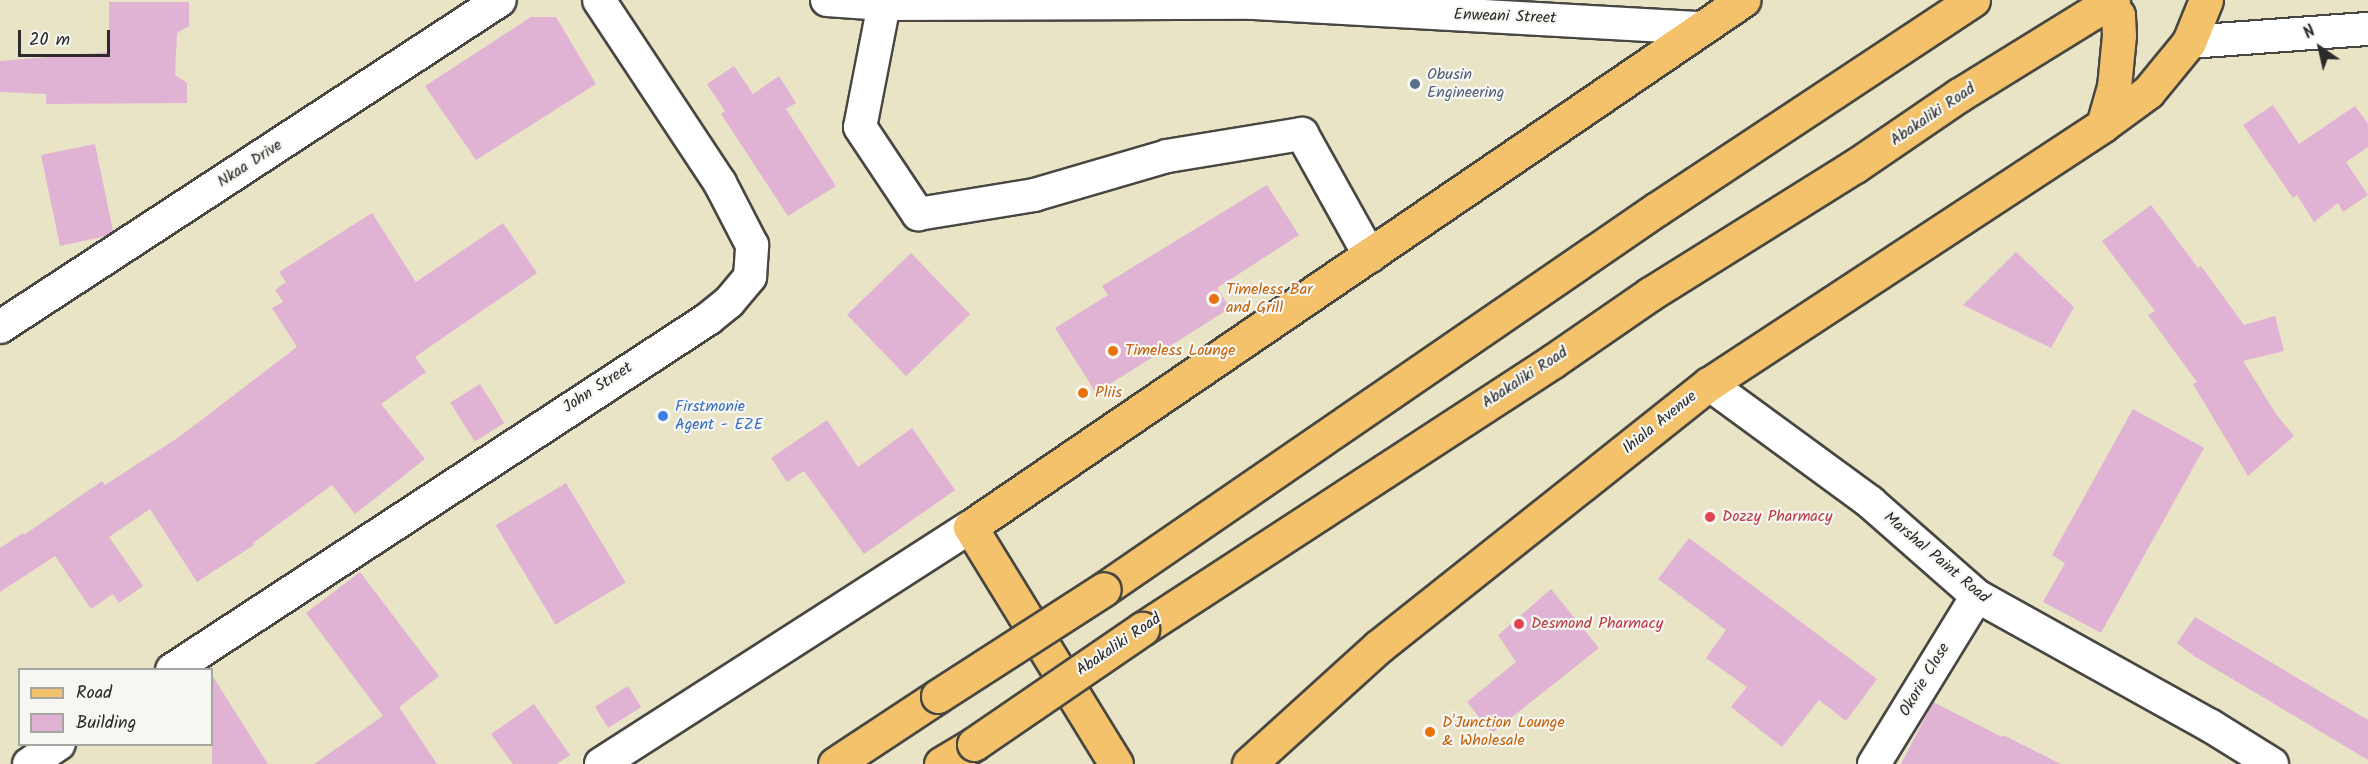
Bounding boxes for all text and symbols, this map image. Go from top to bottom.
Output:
street label: Enweani Street [1453,6,1557,28]
scale bar [21,18,112,56]
north arrow [2290,18,2350,78]
text: N [2298,19,2321,46]
text: 20 m [29,26,70,55]
place label: Obusin Engineering [1427,65,1504,103]
marker: Obusin Engineering [1408,77,1422,91]
street label: Abakaliki Road [1887,80,1979,150]
street label: Nkaa Drive [214,136,286,192]
place label: Timeless Bar and Grill [1226,280,1312,318]
marker: Timeless Bar and Grill [1207,292,1221,306]
place label: Timeless Lounge [1125,341,1235,361]
street label: Abakaliki Road [1479,343,1571,413]
marker: Timeless Lounge [1106,344,1120,358]
street label: John Street [560,358,636,418]
place label: Pliis [1095,383,1122,403]
marker: Pliis [1076,386,1090,400]
street label: Ihiala Avenue [1619,387,1701,459]
place label: Firstmonie Agent - EZE [675,397,763,435]
marker: Firstmonie Agent - EZE [656,409,670,423]
place label: Dozzy Pharmacy [1722,507,1832,527]
street label: Marshal Paint Road [1879,508,1993,608]
marker: Dozzy Pharmacy [1703,510,1717,524]
street label: Abakaliki Road [1073,610,1165,680]
place label: Desmond Pharmacy [1531,614,1663,634]
marker: Desmond Pharmacy [1512,617,1526,631]
street label: Okorie Close [1896,640,1954,720]
legend [18,668,213,746]
text: Road [76,679,112,708]
text: Building [76,709,136,738]
place label: D'Junction Lounge & Wholesale [1442,713,1565,751]
marker: D'Junction Lounge & Wholesale [1423,725,1437,739]

